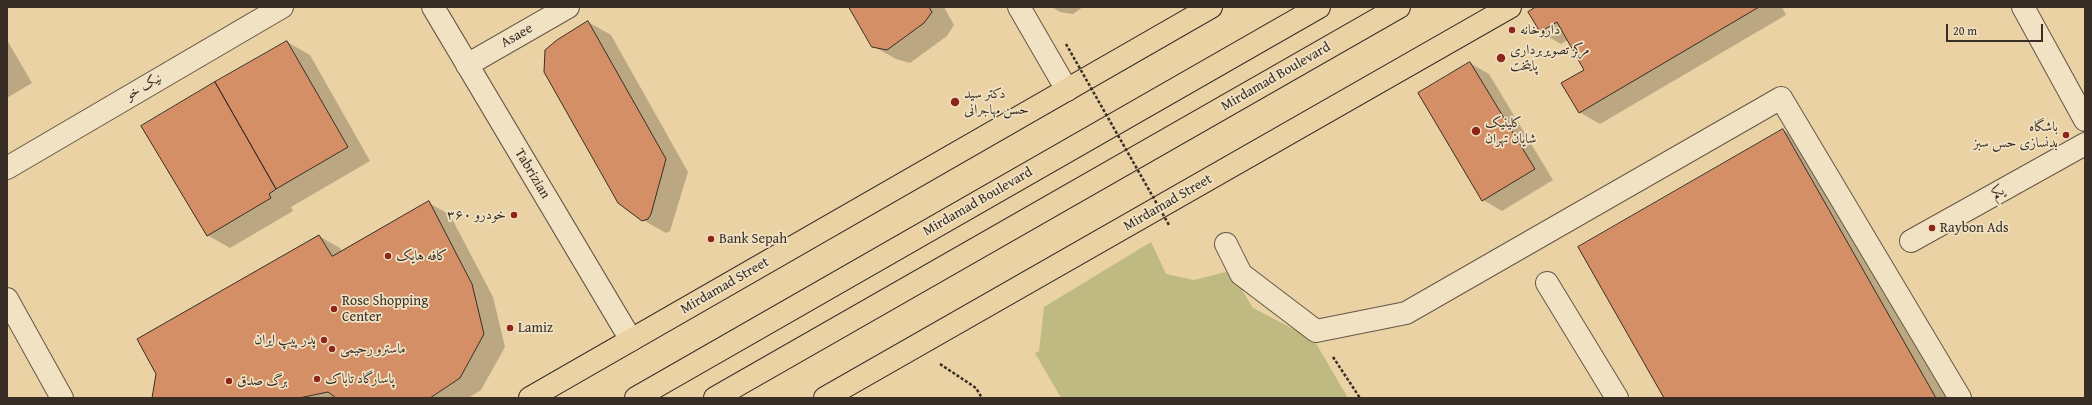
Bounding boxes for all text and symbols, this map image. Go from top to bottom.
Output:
scale bar [1948,16,2045,42]
street label: Asaee [498,20,536,52]
place label: داروخانه [1520,22,1560,38]
text: 20 m [1953,22,1977,39]
marker: داروخانه [1507,25,1517,35]
street label: Mirdamad Boulevard [1218,39,1334,115]
place label: مرکز تصویربرداری پایتخت [1510,42,1590,74]
marker: مرکز تصویربرداری پایتخت [1495,52,1507,64]
street label: نیک خو [123,70,165,104]
place label: دکتر سید حسن مهاجرانی [964,86,1029,118]
marker: دکتر سید حسن مهاجرانی [949,96,961,108]
place label: کلینیک شایان تهران [1485,115,1536,148]
place label: باشگاه بدنسازی حس سبز [1973,119,2058,152]
marker: کلینیک شایان تهران [1470,125,1482,137]
marker: باشگاه بدنسازی حس سبز [2061,130,2071,140]
street label: Tabrizian [511,146,553,202]
street label: Mirdamad Boulevard [920,164,1036,240]
street label: Mirdamad Street [1121,171,1215,235]
street label: یکم [1989,183,2007,203]
place label: خودرو ۳۶۰ [447,207,506,223]
marker: خودرو ۳۶۰ [509,210,519,220]
place label: Raybon Ads [1940,220,2009,236]
marker: Raybon Ads [1927,223,1937,233]
place label: Bank Sepah [719,231,787,247]
marker: Bank Sepah [706,234,716,244]
place label: کافه هایک [396,248,447,264]
marker: کافه هایک [383,251,393,261]
street label: Mirdamad Street [678,254,772,318]
place label: Rose Shopping Center [342,293,428,326]
marker: Rose Shopping Center [329,304,339,314]
place label: Lamiz [518,320,553,336]
marker: Lamiz [505,323,515,333]
place label: پدر پیپ ایران [254,332,316,348]
marker: پدر پیپ ایران [319,335,329,345]
place label: ماسترو رحیمی [340,341,406,357]
marker: ماسترو رحیمی [327,344,337,354]
place label: پاسارگاد تاباک [325,371,394,387]
place label: برگ صدق [237,373,288,389]
marker: پاسارگاد تاباک [312,374,322,384]
marker: برگ صدق [224,376,234,386]

